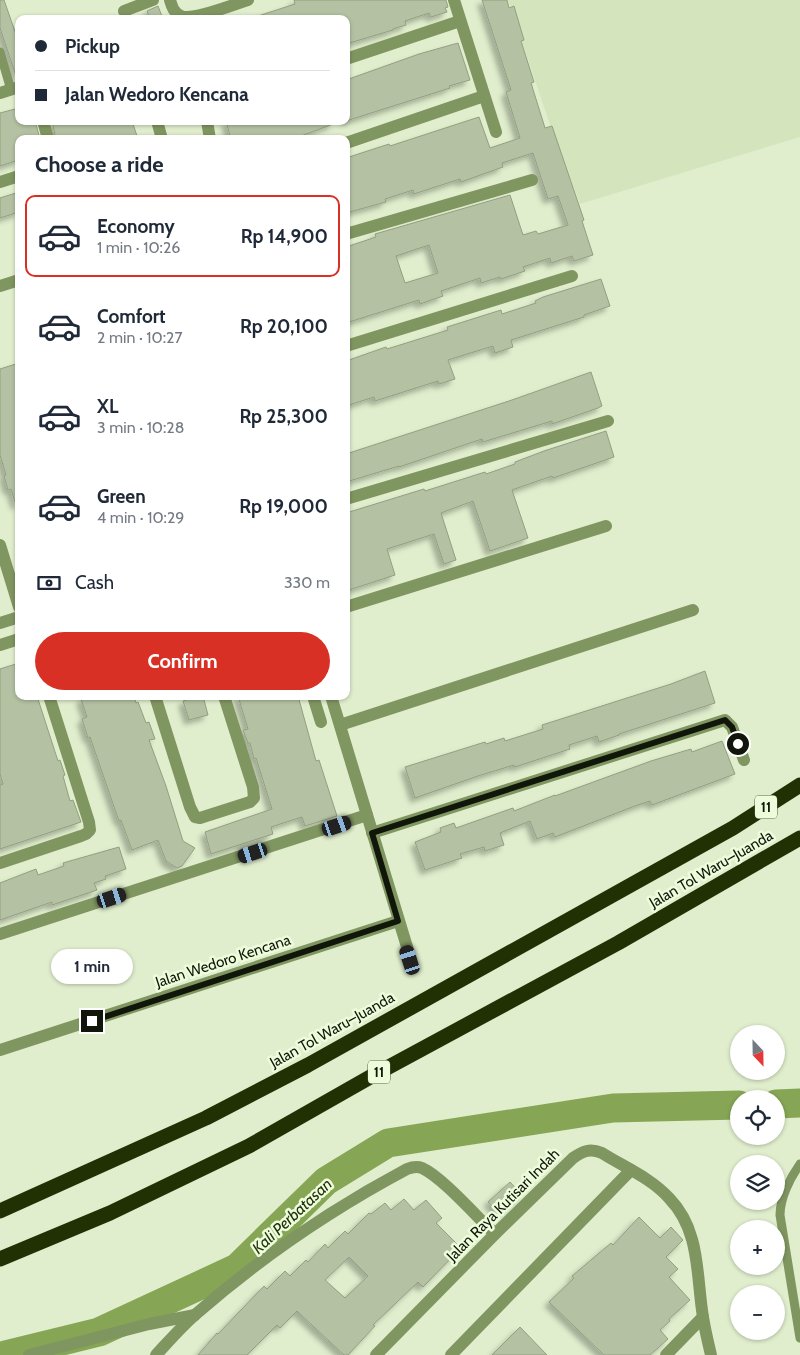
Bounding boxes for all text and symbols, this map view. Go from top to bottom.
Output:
text: Pickup [65,35,120,58]
text: Jalan Wedoro Kencana [65,83,249,106]
text: Choose a ride [35,151,164,178]
icon: car [37,214,82,259]
text: Economy [97,215,175,238]
text: Rp 14,900 [241,225,328,248]
text: 1 min · 10:26 [97,238,180,257]
icon: car [37,304,82,349]
text: Comfort [97,305,166,328]
text: Rp 20,100 [240,315,328,338]
text: 2 min · 10:27 [97,328,183,347]
icon: car [37,394,82,439]
text: XL [97,395,118,418]
text: Rp 25,300 [239,405,328,428]
text: 3 min · 10:28 [97,418,184,437]
icon: car [37,484,82,529]
text: Green [97,485,146,508]
text: Rp 19,000 [239,495,328,518]
text: 4 min · 10:29 [97,508,184,527]
icon: cash [35,569,63,597]
text: Cash [75,571,114,594]
text: 330 m [284,573,330,592]
button: Confirm [35,632,330,690]
route start [727,733,749,755]
road number: 11 [755,796,777,819]
car [320,814,353,838]
street label: Jalan Tol Waru–Juanda [645,826,777,912]
car [236,841,269,865]
car [95,886,128,910]
street label: Jalan Wedoro Kencana [152,930,294,992]
car [398,943,421,977]
callout: 1 min [51,948,133,984]
text: 1 min [74,957,110,976]
street label: Jalan Tol Waru–Juanda [266,988,398,1072]
route end [81,1010,103,1032]
north arrow [730,1025,785,1080]
map controls [730,1025,785,1340]
road number: 11 [368,1060,390,1084]
button: locate [730,1090,785,1145]
street label: Jalan Raya Kutisari Indah [442,1145,563,1266]
button: layers [730,1155,785,1210]
water label: Kali Perbatasan [248,1174,336,1258]
button: + [730,1220,785,1275]
button: − [730,1285,785,1340]

